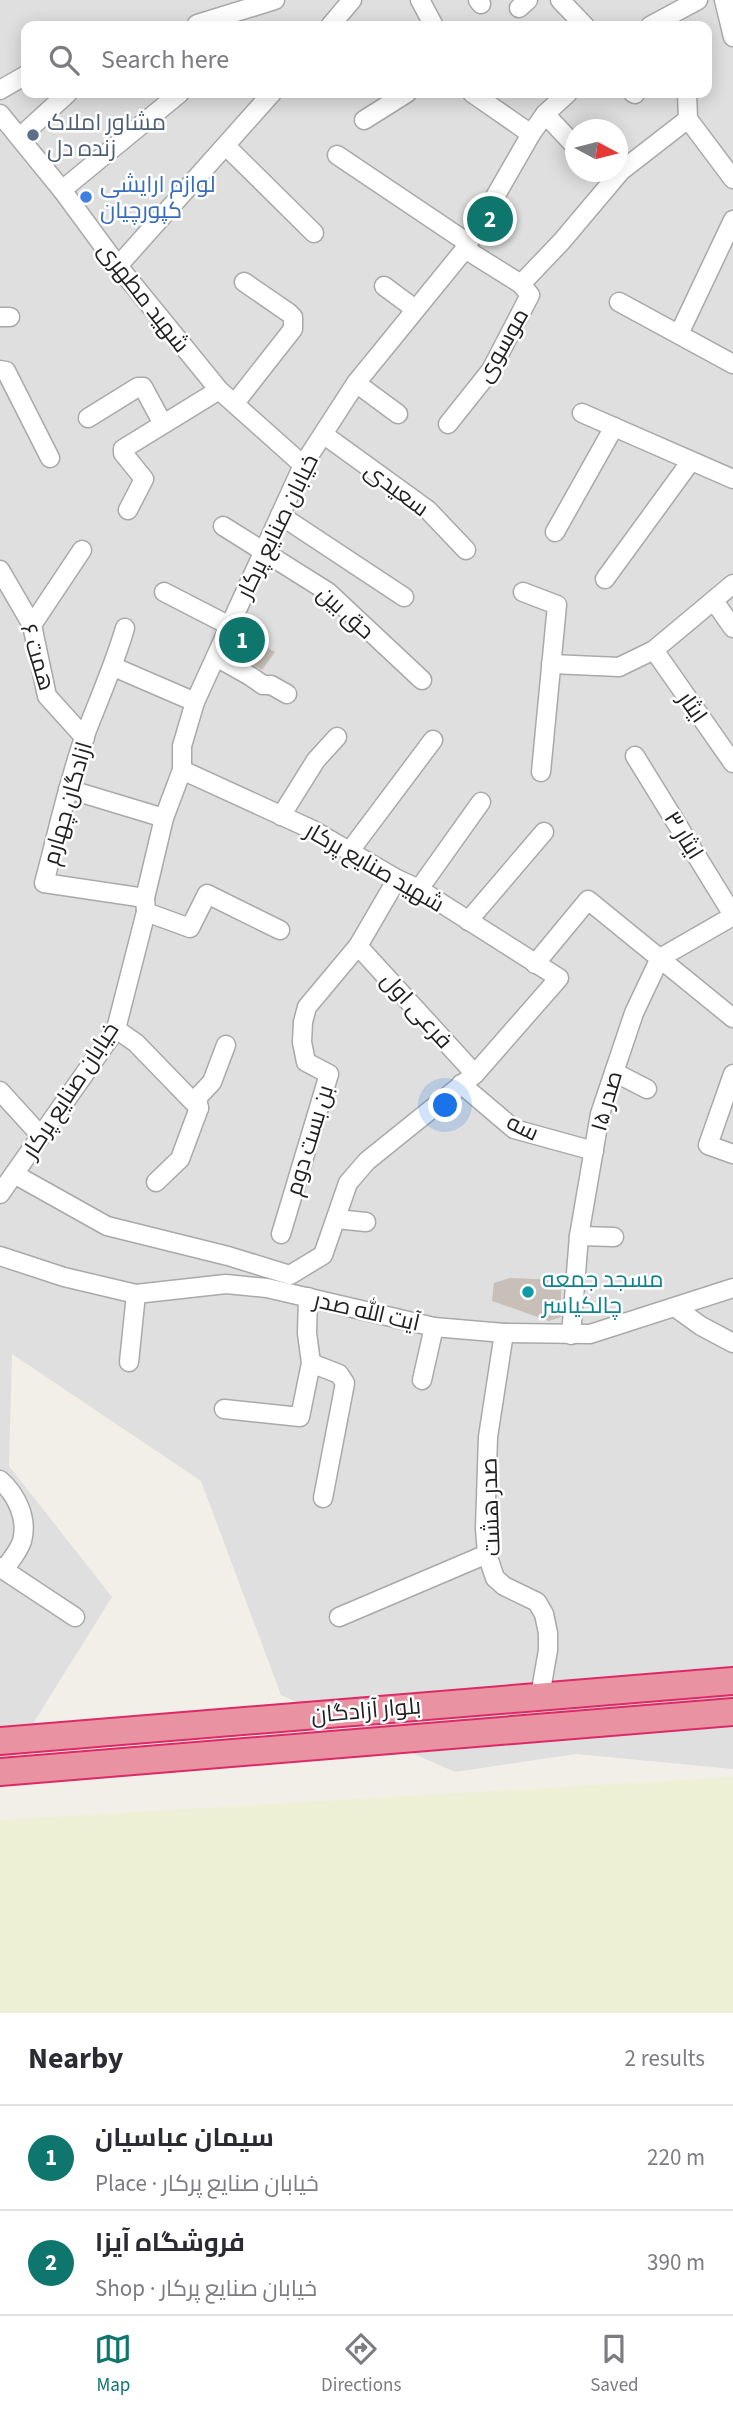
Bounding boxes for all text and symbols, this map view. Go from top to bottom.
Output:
search box [21,21,712,98]
icon: search [45,41,83,79]
text: Search here [101,41,229,78]
place label: مشاور املاک زنده دل [47,106,166,165]
north arrow [565,119,628,182]
marker: مشاور املاک زنده دل [25,127,41,143]
place label: لوازم ارایشی کپورچیان [100,168,216,227]
marker: لوازم ارایشی کپورچیان [78,189,94,205]
pin: 2 [467,193,513,245]
street label: شهید مطهری [90,235,197,360]
street label: موسوی [468,302,537,389]
street label: خیابان صنایع پرکار [227,448,327,606]
street label: سعیدی [357,454,436,525]
street label: حق بین [310,578,382,647]
pin: 1 [219,614,265,666]
street label: همت ۶ [12,620,63,695]
street label: ایثار [669,683,715,730]
street label: ازادگان چهارم [34,738,101,869]
street label: ایثار ۳ [656,804,711,866]
street label: شهید صنایع پرکار [297,813,450,921]
street label: فرعی اول [373,965,460,1056]
street label: خیابان صنایع پرکار [13,1015,127,1167]
street label: صدر ۱۵ [582,1067,631,1135]
street label: بن بست دوم [277,1081,342,1200]
your location [428,1088,462,1122]
street label: سه [501,1106,545,1149]
place label: مسجد جمعه چالکیاسر [540,1263,664,1322]
street label: آیت الله صدر [309,1283,423,1340]
marker: مسجد جمعه چالکیاسر [520,1284,536,1300]
street label: صدر هشت [472,1457,509,1557]
street label: بلوار آزادگان [310,1689,423,1732]
text: Nearby [28,2037,123,2080]
text: 2 results [625,2042,705,2075]
text: سیمان عباسیان [95,2119,274,2156]
text: 1 [45,2141,57,2174]
text: 220 m [647,2141,705,2174]
text: Place · خیابان صنایع پرکار [95,2167,319,2200]
text: فروشگاه آیزا [95,2224,245,2261]
text: 2 [45,2246,57,2279]
text: 390 m [647,2246,705,2279]
text: Shop · خیابان صنایع پرکار [95,2272,317,2305]
tab: Map [94,2330,132,2399]
tab: Directions [321,2330,401,2399]
tab: Saved [590,2330,639,2399]

